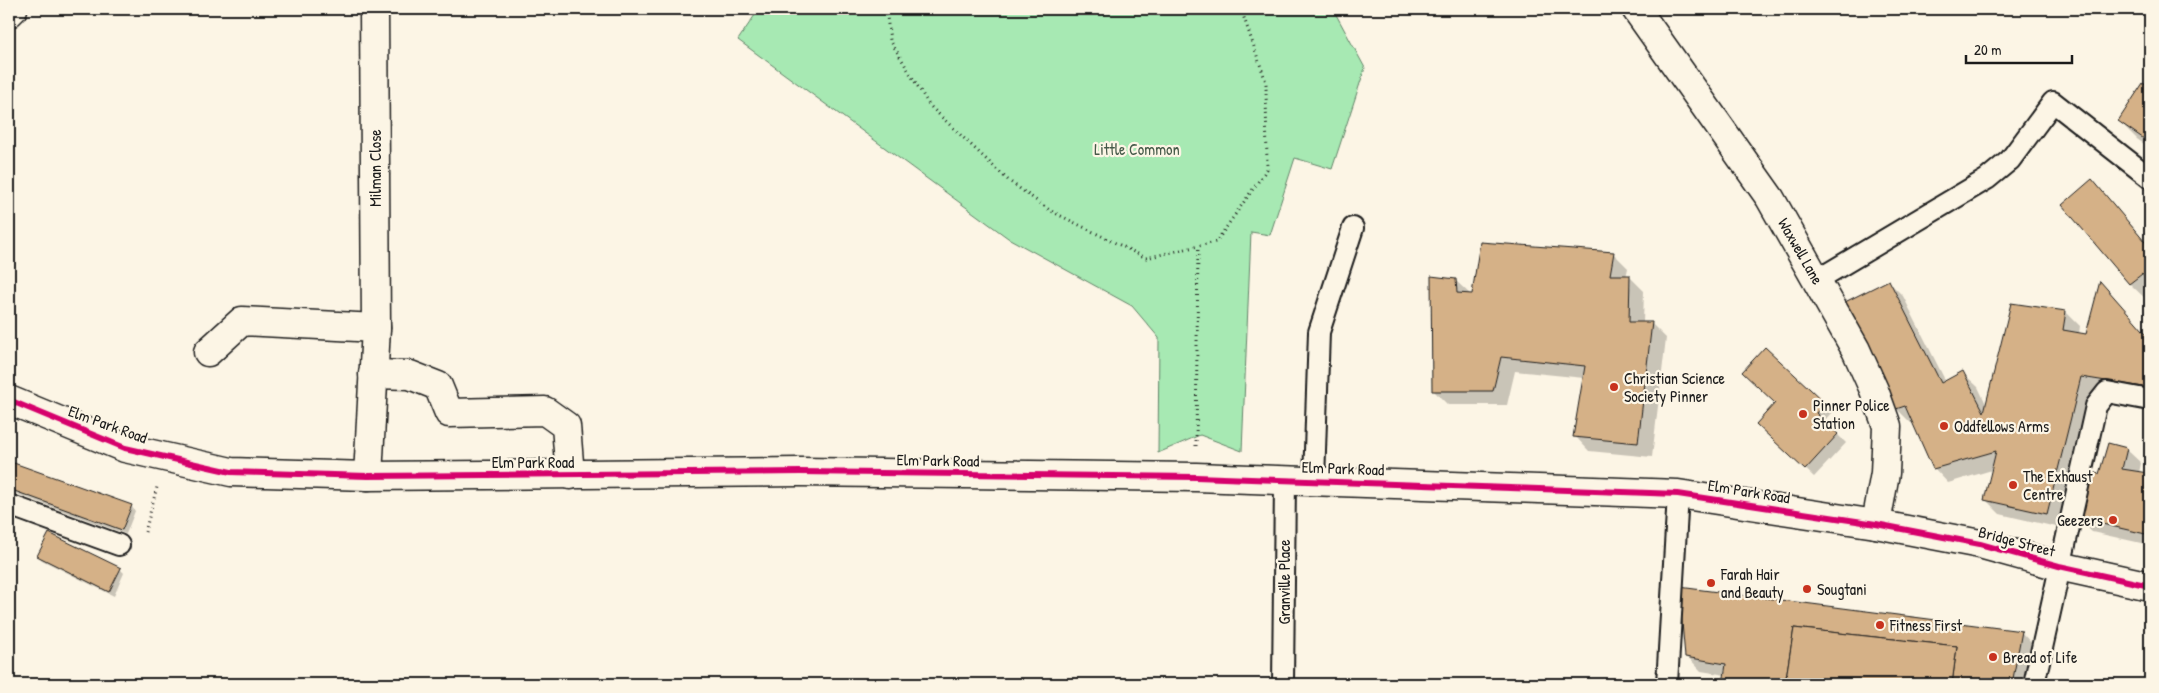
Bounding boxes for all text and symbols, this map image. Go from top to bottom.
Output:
scale bar [1966,32,2073,64]
text: 20 m [1974,39,2001,60]
street label: Milman Close [364,129,386,207]
park label: Little Common [1094,138,1180,160]
street label: Waxwell Lane [1773,214,1829,289]
place label: Christian Science Society Pinner [1624,367,1726,407]
marker: Christian Science Society Pinner [1608,381,1620,393]
place label: Pinner Police Station [1813,394,1890,434]
street label: Elm Park Road [65,400,151,448]
marker: Pinner Police Station [1797,408,1809,420]
place label: Oddfellows Arms [1954,415,2049,437]
marker: Oddfellows Arms [1938,420,1950,432]
street label: Elm Park Road [897,448,979,472]
street label: Elm Park Road [492,451,574,473]
street label: Elm Park Road [1301,456,1385,480]
place label: The Exhaust Centre [2023,465,2093,505]
street label: Elm Park Road [1707,474,1791,508]
marker: The Exhaust Centre [2007,479,2019,491]
place label: Geezers [2057,509,2103,531]
marker: Geezers [2107,514,2119,526]
street label: Bridge Street [1976,520,2058,562]
street label: Granville Place [1273,539,1295,625]
place label: Farah Hair and Beauty [1720,563,1784,603]
marker: Farah Hair and Beauty [1705,577,1717,589]
place label: Sougtani [1817,578,1867,600]
marker: Sougtani [1801,583,1813,595]
place label: Fitness First [1889,614,1963,636]
marker: Fitness First [1874,619,1886,631]
place label: Bread of Life [2003,646,2078,668]
marker: Bread of Life [1987,651,1999,663]

